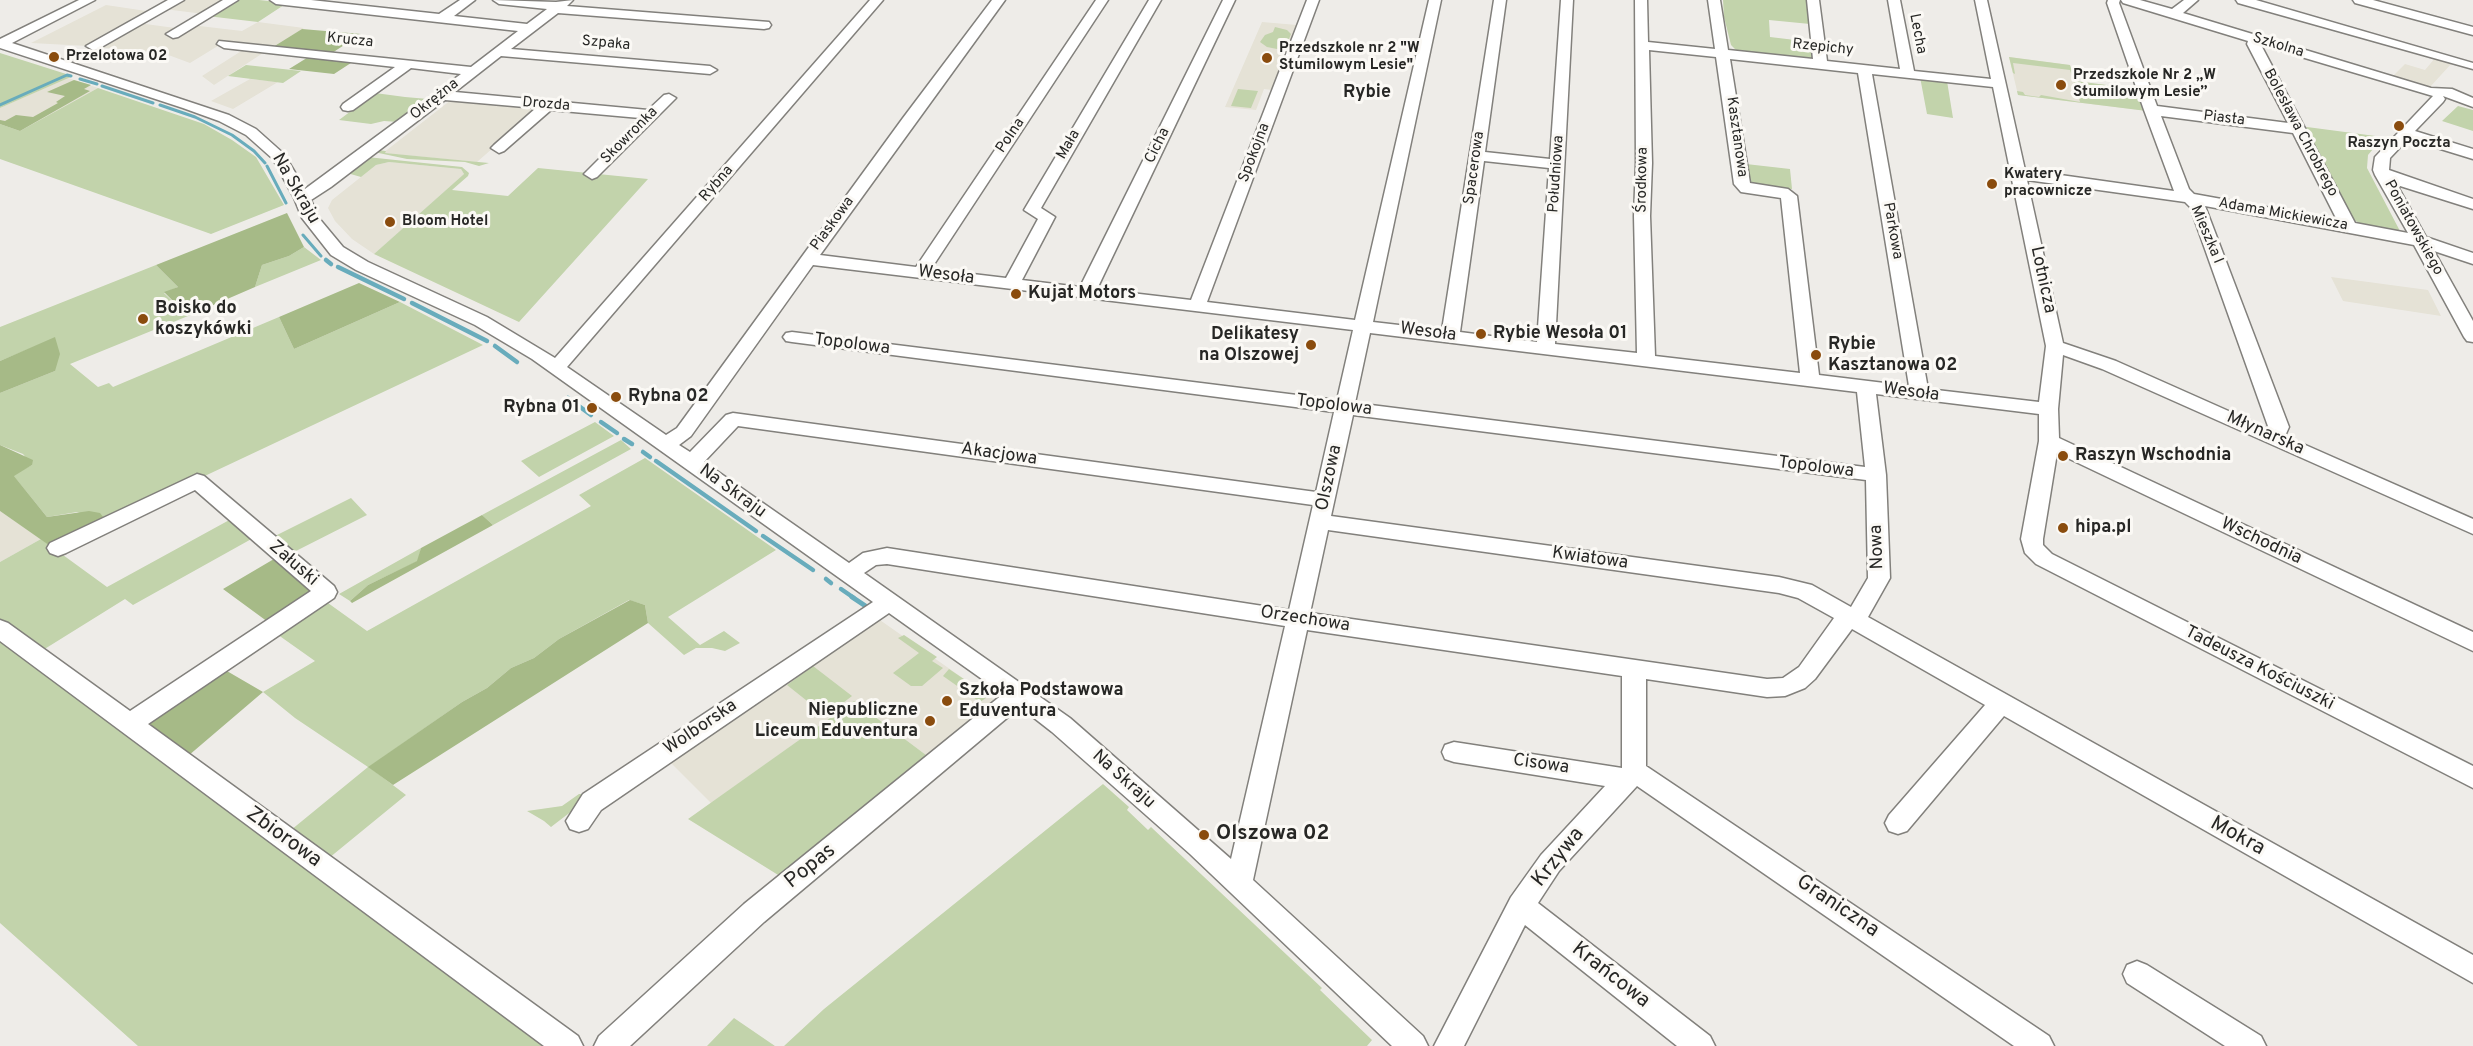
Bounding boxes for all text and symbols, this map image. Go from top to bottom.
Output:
street label: Lecha [1904,12,1930,56]
street label: Krucza [326,30,374,52]
street label: Szkolna [2250,30,2306,62]
street label: Szpaka [581,33,631,55]
street label: Rzepichy [1791,36,1855,60]
place label: Przedszkole nr 2 "W Stumilowym Lesie" [1279,40,1420,75]
place label: Przelotowa 02 [66,48,167,66]
marker: Przelotowa 02 [47,50,61,64]
marker: Przedszkole nr 2 "W Stumilowym Lesie" [1260,51,1274,65]
street label: Bolesława Chrobrego [2259,66,2341,200]
place label: Przedszkole Nr 2 „W Stumilowym Lesie” [2073,67,2216,102]
street label: Okrężna [407,76,463,124]
marker: Przedszkole Nr 2 „W Stumilowym Lesie” [2054,78,2068,92]
district label: Rybie [1343,82,1391,104]
street label: Drozda [521,94,571,116]
street label: Kasztanowa [1721,96,1751,178]
street label: Skowronka [598,104,662,168]
street label: Piasta [2202,108,2246,130]
street label: Polna [993,115,1029,157]
marker: Raszyn Poczta [2392,119,2406,133]
street label: Spokojna [1235,121,1275,185]
street label: Cicha [1142,125,1174,167]
street label: Mała [1053,127,1085,163]
street label: Spacerowa [1461,130,1489,206]
street label: Południowa [1545,135,1569,213]
place label: Raszyn Poczta [2347,135,2451,153]
street label: Środkowa [1633,147,1653,213]
street label: Na Skraju [266,150,324,228]
street label: Rybna [696,162,738,206]
place label: Kwatery pracownicze [2004,166,2092,201]
marker: Kwatery pracownicze [1985,177,1999,191]
street label: Poniatowskiego [2379,177,2447,279]
street label: Piaskowa [807,193,859,255]
street label: Adama Mickiewicza [2217,195,2349,235]
street label: Parkowa [1878,201,1906,261]
street label: Mieszka I [2186,203,2226,267]
place label: Bloom Hotel [402,213,488,231]
marker: Bloom Hotel [383,215,397,229]
street label: Lotnicza [2024,244,2060,316]
street label: Wesoła [917,262,975,290]
place label: Kujat Motors [1028,283,1136,305]
marker: Kujat Motors [1009,287,1023,301]
place label: Boisko do koszykówki [155,298,252,340]
marker: Boisko do koszykówki [136,312,150,326]
street label: Wesoła [1399,319,1457,347]
place label: Rybie Wesoła 01 [1493,323,1627,345]
place label: Delikatesy na Olszowej [1199,324,1299,366]
marker: Rybie Wesoła 01 [1474,327,1488,341]
street label: Topolowa [813,330,891,360]
place label: Rybie Kasztanowa 02 [1828,334,1957,376]
marker: Delikatesy na Olszowej [1304,338,1318,352]
marker: Rybie Kasztanowa 02 [1809,348,1823,362]
street label: Wesoła [1882,379,1940,407]
place label: Rybna 02 [628,386,709,408]
marker: Rybna 02 [609,390,623,404]
street label: Topolowa [1295,391,1373,421]
place label: Rybna 01 [503,397,580,419]
marker: Rybna 01 [585,401,599,415]
street label: Młynarska [2223,407,2307,461]
street label: Akacjowa [960,439,1038,471]
street label: Olszowa [1312,443,1348,513]
place label: Raszyn Wschodnia [2075,445,2231,467]
marker: Raszyn Wschodnia [2056,449,2070,463]
street label: Topolowa [1777,453,1855,483]
street label: Na Skraju [694,460,770,524]
street label: Wschodnia [2217,514,2305,570]
place label: hipa.pl [2075,517,2131,539]
marker: hipa.pl [2056,521,2070,535]
street label: Nowa [1866,524,1890,570]
street label: Załuski [264,537,322,591]
street label: Kwiatowa [1551,543,1629,575]
street label: Orzechowa [1259,602,1351,638]
street label: Tadeusza Kościuszki [2181,622,2337,716]
place label: Szkoła Podstawowa Eduventura [959,680,1124,722]
marker: Szkoła Podstawowa Eduventura [940,694,954,708]
street label: Wolborska [660,696,742,760]
place label: Niepubliczne Liceum Eduventura [755,700,918,742]
marker: Niepubliczne Liceum Eduventura [923,714,937,728]
street label: Na Skraju [1087,746,1159,814]
street label: Cisowa [1512,750,1570,780]
street label: Zbiorowa [240,802,326,874]
street label: Mokra [2205,812,2269,862]
place label: Olszowa 02 [1216,822,1329,848]
street label: Krzywa [1527,823,1591,893]
marker: Olszowa 02 [1197,828,1211,842]
street label: Popas [781,839,841,895]
street label: Graniczna [1791,870,1883,944]
street label: Krańcowa [1566,938,1654,1014]

